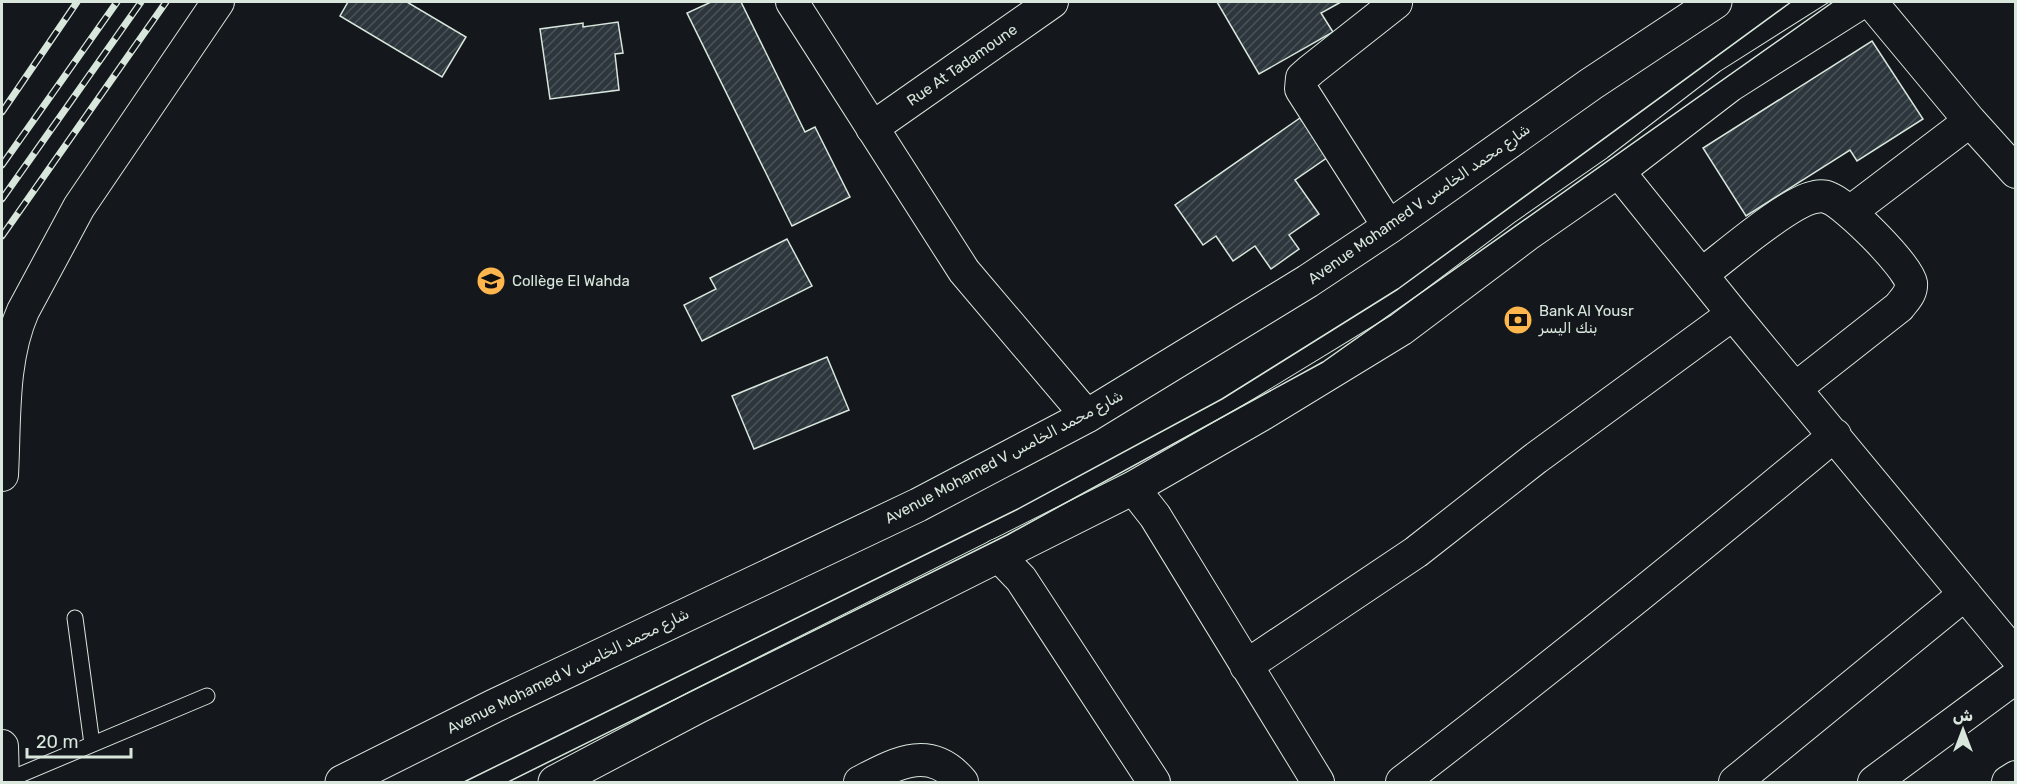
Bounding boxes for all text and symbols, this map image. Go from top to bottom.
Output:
street label: Rue At Tadamoune [903,20,1021,110]
street label: Avenue Mohamed V شارع محمد الخامس [1304,120,1535,290]
school or university icon: Collège El Wahda [475,265,507,297]
place label: Collège El Wahda [512,272,630,290]
place label: Bank Al Yousr بنك اليسر [1538,302,1634,337]
bank icon: Bank Al Yousr بنك اليسر [1502,304,1534,336]
street label: Avenue Mohamed V شارع محمد الخامس [882,386,1127,529]
street label: Avenue Mohamed V شارع محمد الخامس [444,604,693,739]
north arrow [1933,700,1993,760]
text: ش [1953,706,1973,725]
scale bar [27,721,130,759]
text: 20 m [36,731,78,753]

